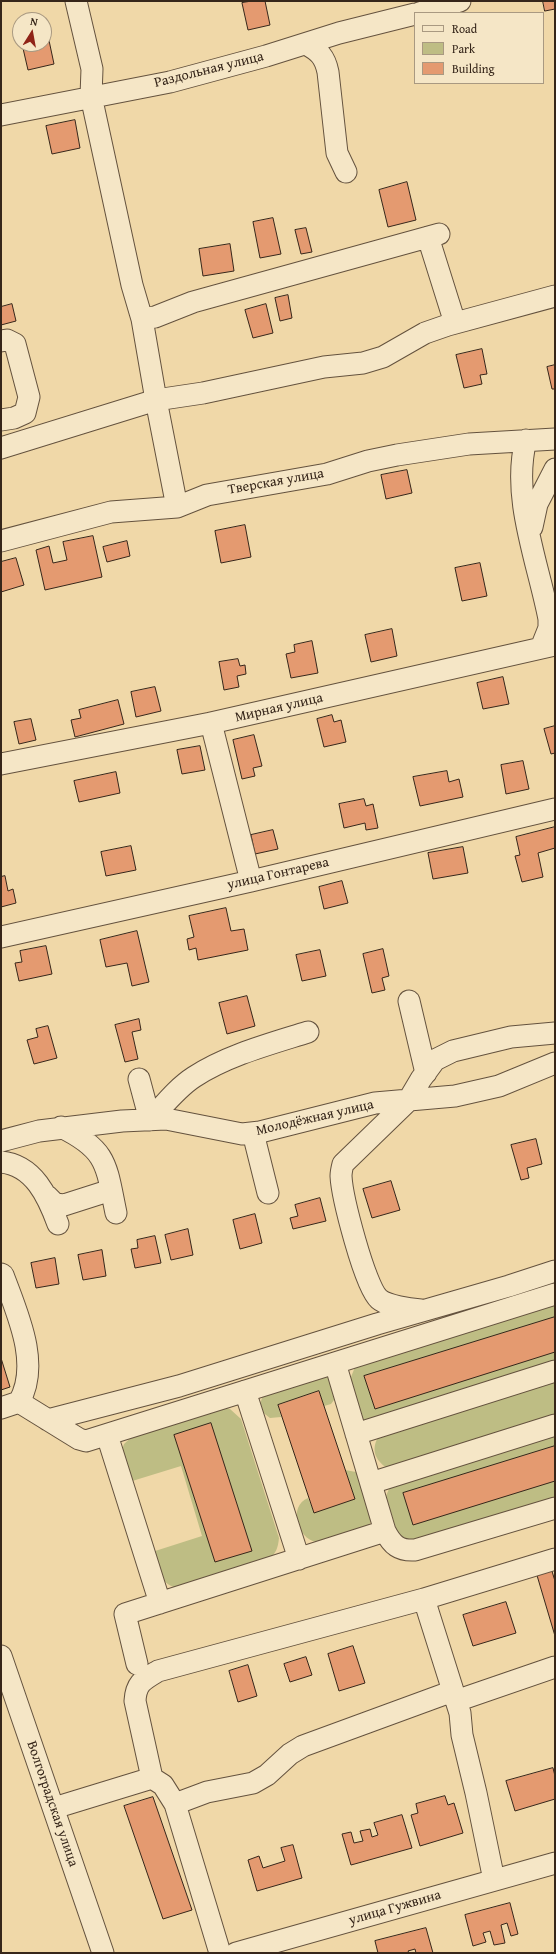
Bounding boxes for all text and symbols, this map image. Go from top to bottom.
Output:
north arrow [12,12,52,52]
legend [414,12,544,84]
text: N [29,13,39,30]
text: Road [452,20,477,37]
text: Park [452,40,475,57]
street label: Раздольная улица [153,48,265,92]
text: Building [452,60,495,77]
street label: Тверская улица [227,465,325,499]
street label: Мирная улица [233,690,325,726]
street label: улица Гонтарева [225,854,331,894]
street label: Молодёжная улица [255,1096,375,1140]
street label: Волгоградская улица [23,1739,81,1869]
street label: улица Гужвина [347,1887,443,1929]

